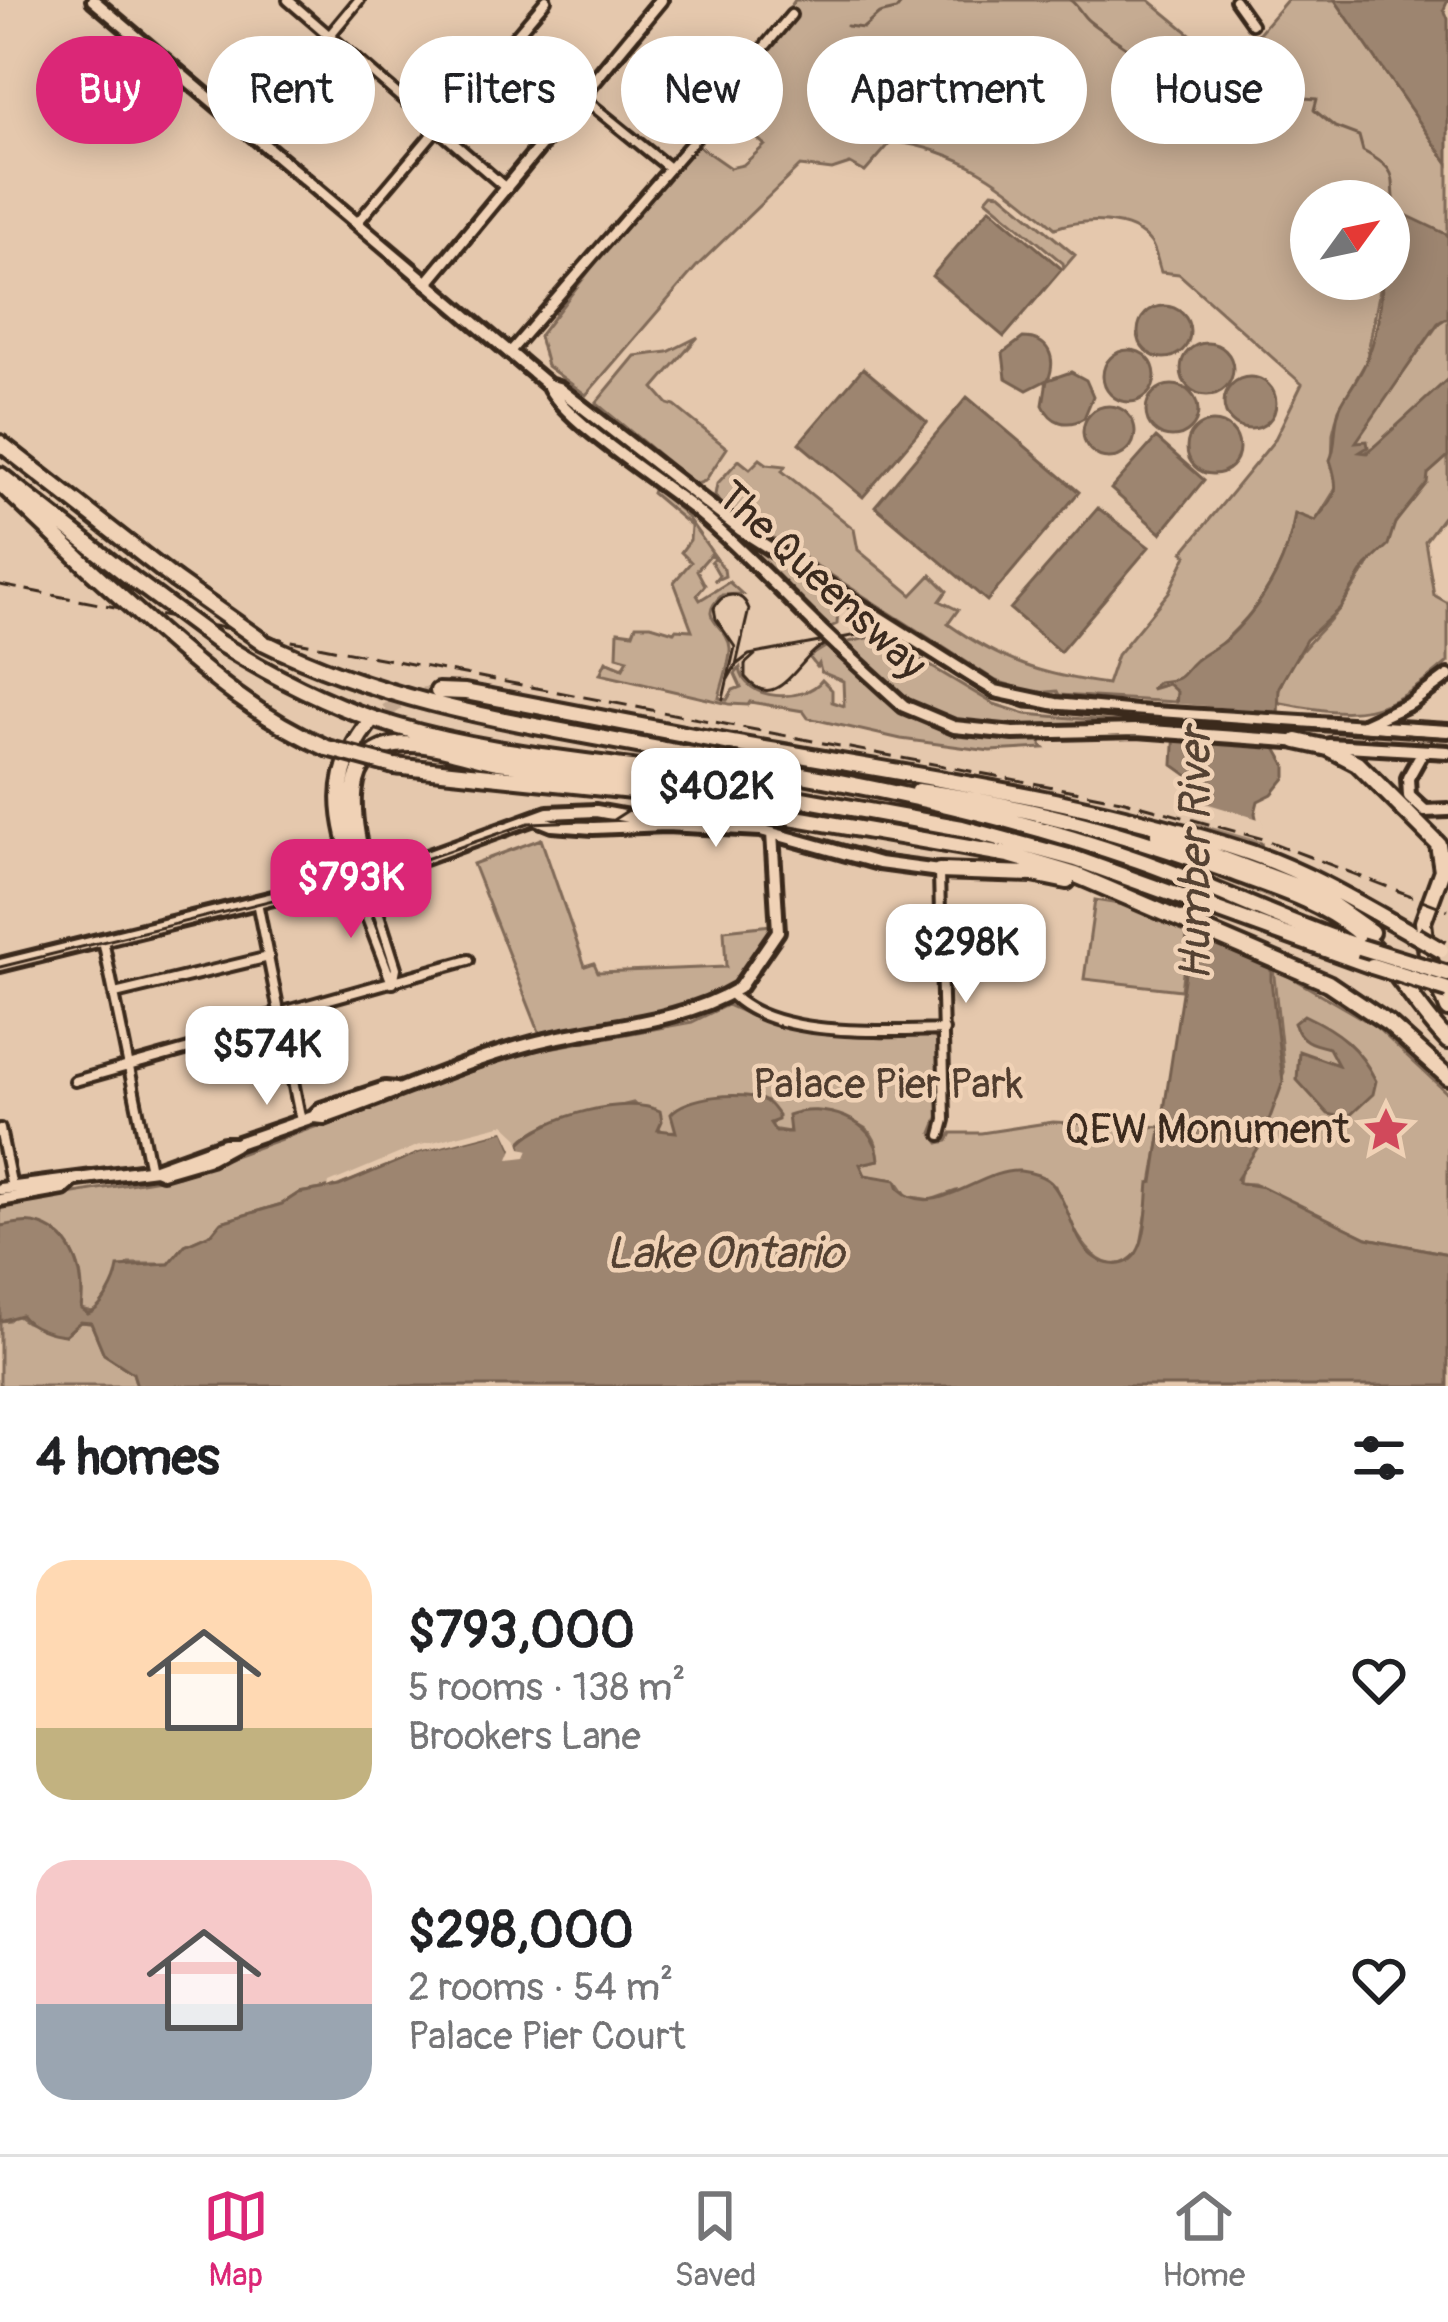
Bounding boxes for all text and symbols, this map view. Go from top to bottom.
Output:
chip: Buy [36,36,183,144]
chip: Rent [207,36,375,144]
chip: Filters [399,36,597,144]
chip: New [621,36,783,144]
chip: Apartment [807,36,1087,144]
chip: House [1111,36,1305,144]
north arrow [1290,180,1410,300]
map controls [1290,180,1410,300]
street label: The Queensway [705,471,937,691]
water label: Humber River [1168,722,1224,981]
pin: $402K [632,748,800,850]
text: $402K [658,762,774,811]
pin: $793K [267,839,435,941]
text: $793K [297,853,405,902]
pin: $298K [882,904,1050,1006]
text: $298K [913,918,1019,967]
pin: $574K [183,1006,351,1108]
text: $574K [212,1020,322,1069]
park label: Palace Pier Park [753,1059,1023,1111]
place label: QEW Monument [1064,1104,1350,1156]
place icon: QEW Monument [1361,1105,1411,1155]
water label: Lake Ontario [606,1226,847,1282]
icon: filters [1346,1425,1412,1491]
text: 4 homes [36,1426,220,1490]
text: $793,000 [408,1599,635,1663]
icon: home [132,1608,276,1752]
icon: heart [1346,1647,1412,1713]
text: 5 rooms · 138 m² [408,1663,686,1712]
text: Brookers Lane [408,1712,641,1761]
text: $298,000 [408,1899,634,1963]
icon: home [132,1908,276,2052]
icon: heart [1346,1947,1412,2013]
text: 2 rooms · 54 m² [408,1963,673,2012]
text: Palace Pier Court [408,2012,685,2061]
tab: Map [203,2183,269,2296]
tab: Saved [674,2183,756,2296]
tab: Home [1162,2183,1245,2296]

